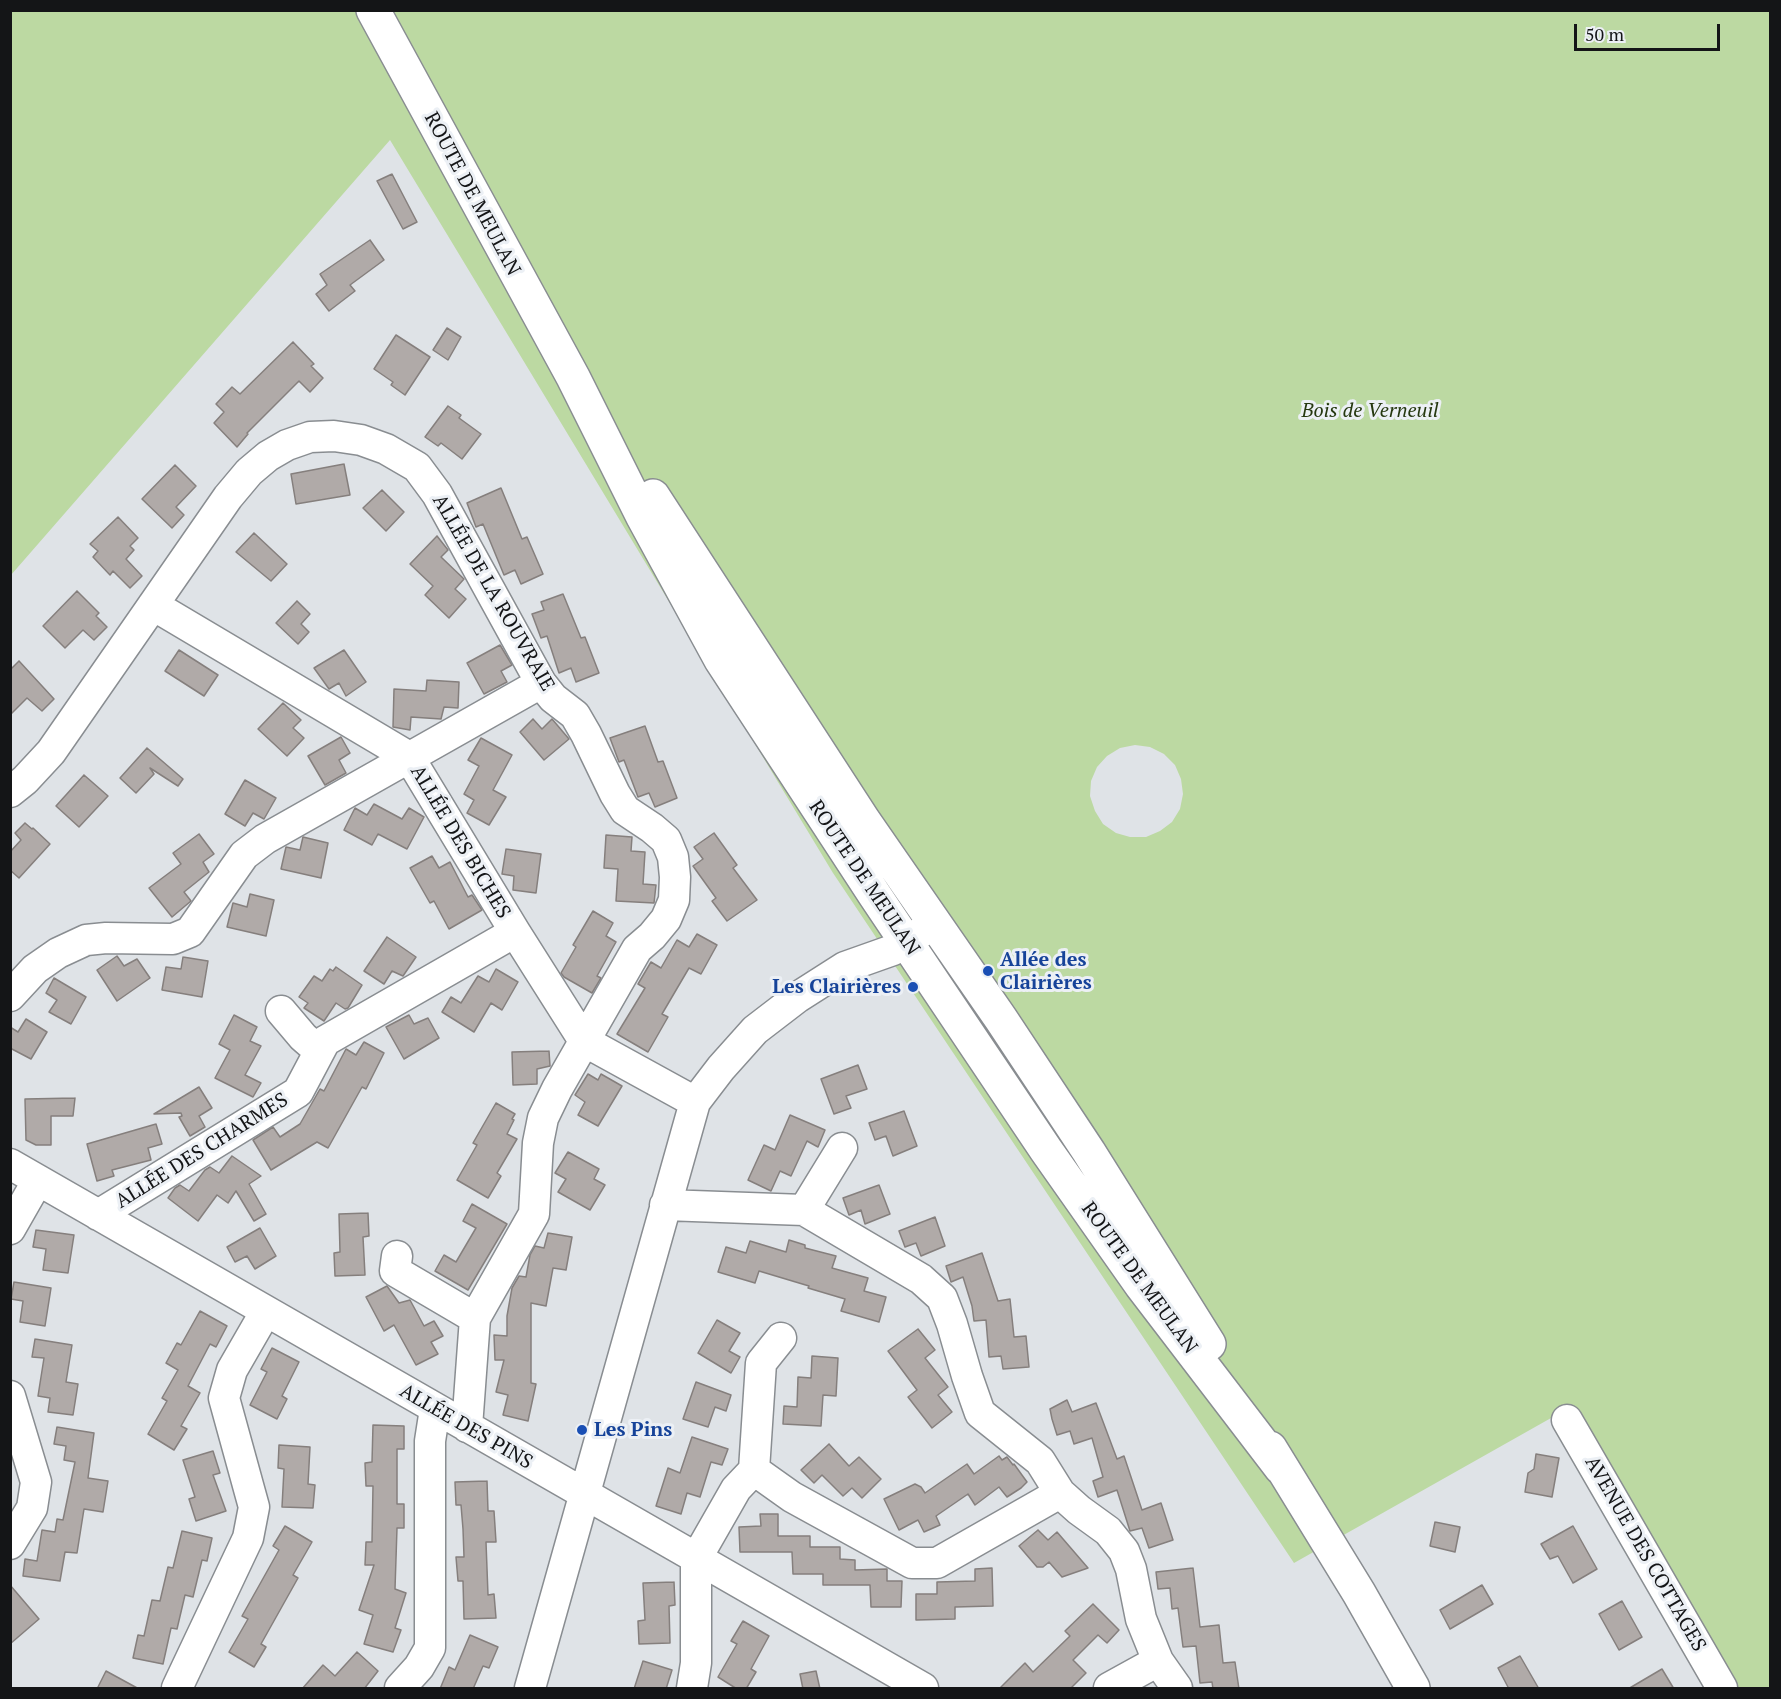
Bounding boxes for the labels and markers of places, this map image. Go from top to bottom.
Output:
place label: Allée des Clairières [1000,948,1092,995]
marker: Allée des Clairières [981,964,995,978]
place label: Les Clairières [772,975,901,999]
marker: Les Clairières [906,980,920,994]
place label: Les Pins [594,1418,672,1442]
marker: Les Pins [575,1423,589,1437]

